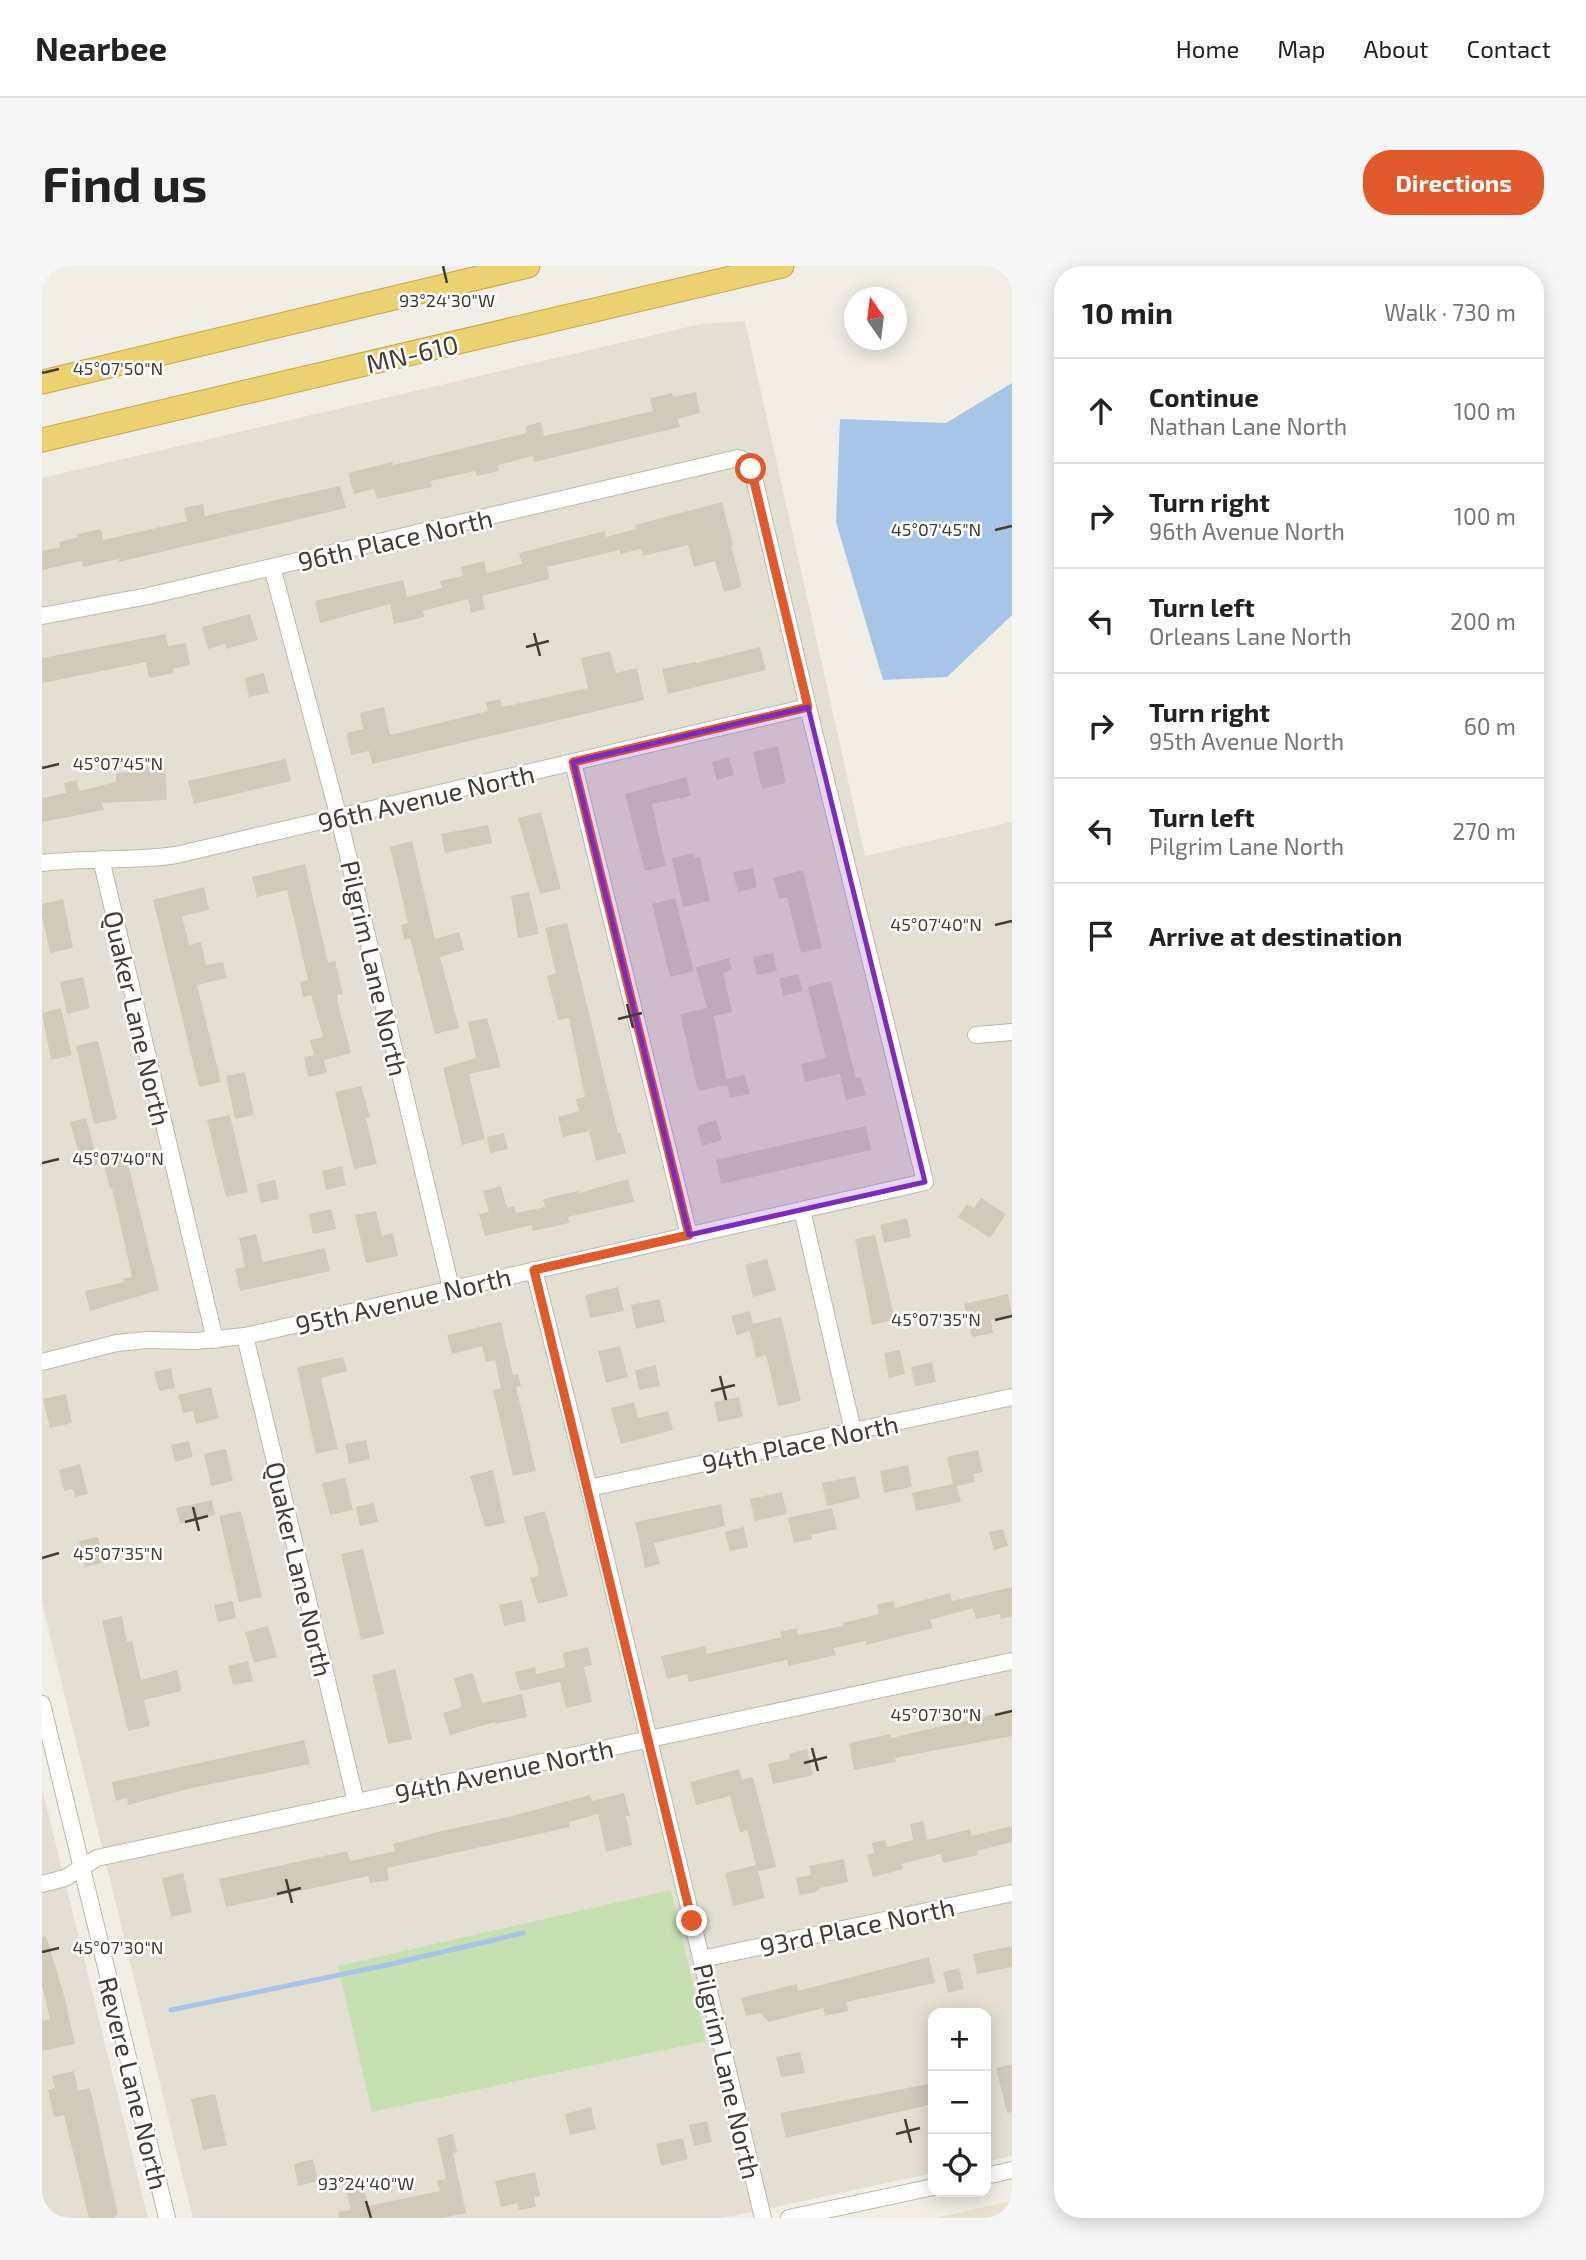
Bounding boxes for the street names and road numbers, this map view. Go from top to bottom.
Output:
street label: MN-610 [363,327,461,379]
street label: 96th Place North [295,502,495,576]
street label: 96th Avenue North [315,757,537,837]
street label: Pilgrim Lane North [335,857,415,1079]
street label: Quaker Lane North [98,907,178,1129]
street label: 95th Avenue North [292,1260,514,1340]
street label: 94th Place North [699,1407,901,1479]
street label: Quaker Lane North [260,1458,340,1680]
street label: 94th Avenue North [392,1732,616,1808]
street label: 93rd Place North [757,1890,957,1962]
street label: Pilgrim Lane North [688,1960,768,2182]
street label: Revere Lane North [93,1973,175,2193]

